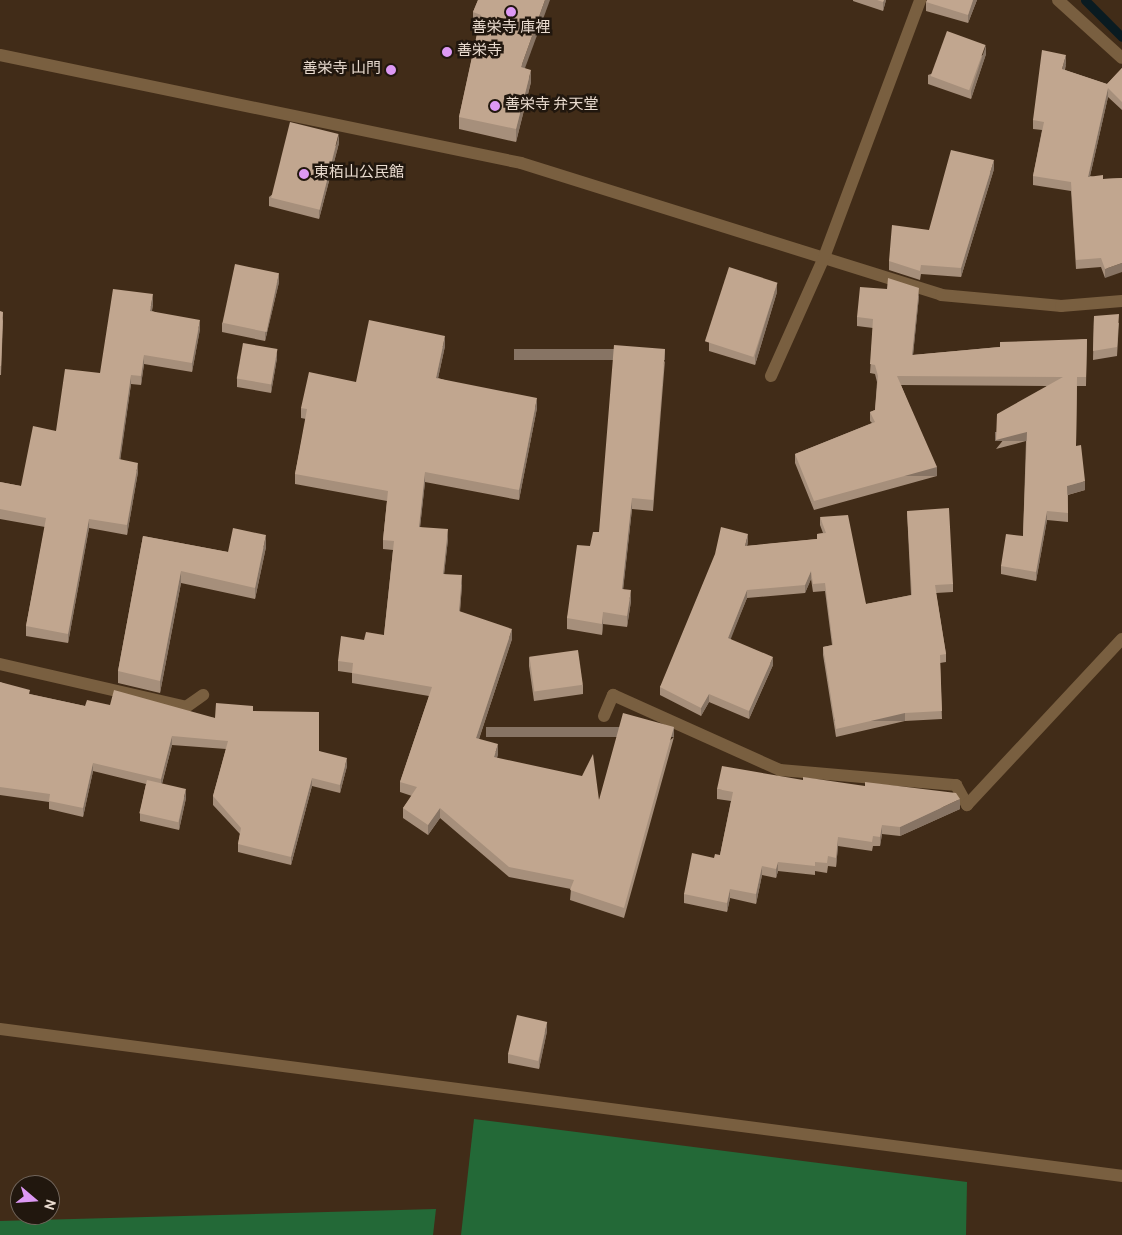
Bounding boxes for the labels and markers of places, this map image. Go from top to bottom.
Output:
marker: 善栄寺 庫裡 [505,6,517,18]
place label: 善栄寺 庫裡 [472,20,550,38]
place label: 善栄寺 [457,43,502,61]
marker: 善栄寺 [441,46,453,58]
place label: 善栄寺 山門 [302,61,381,79]
marker: 善栄寺 山門 [385,64,397,76]
place label: 善栄寺 弁天堂 [505,97,599,115]
marker: 善栄寺 弁天堂 [489,100,501,112]
place label: 東栢山公民館 [314,165,404,183]
marker: 東栢山公民館 [298,168,310,180]

